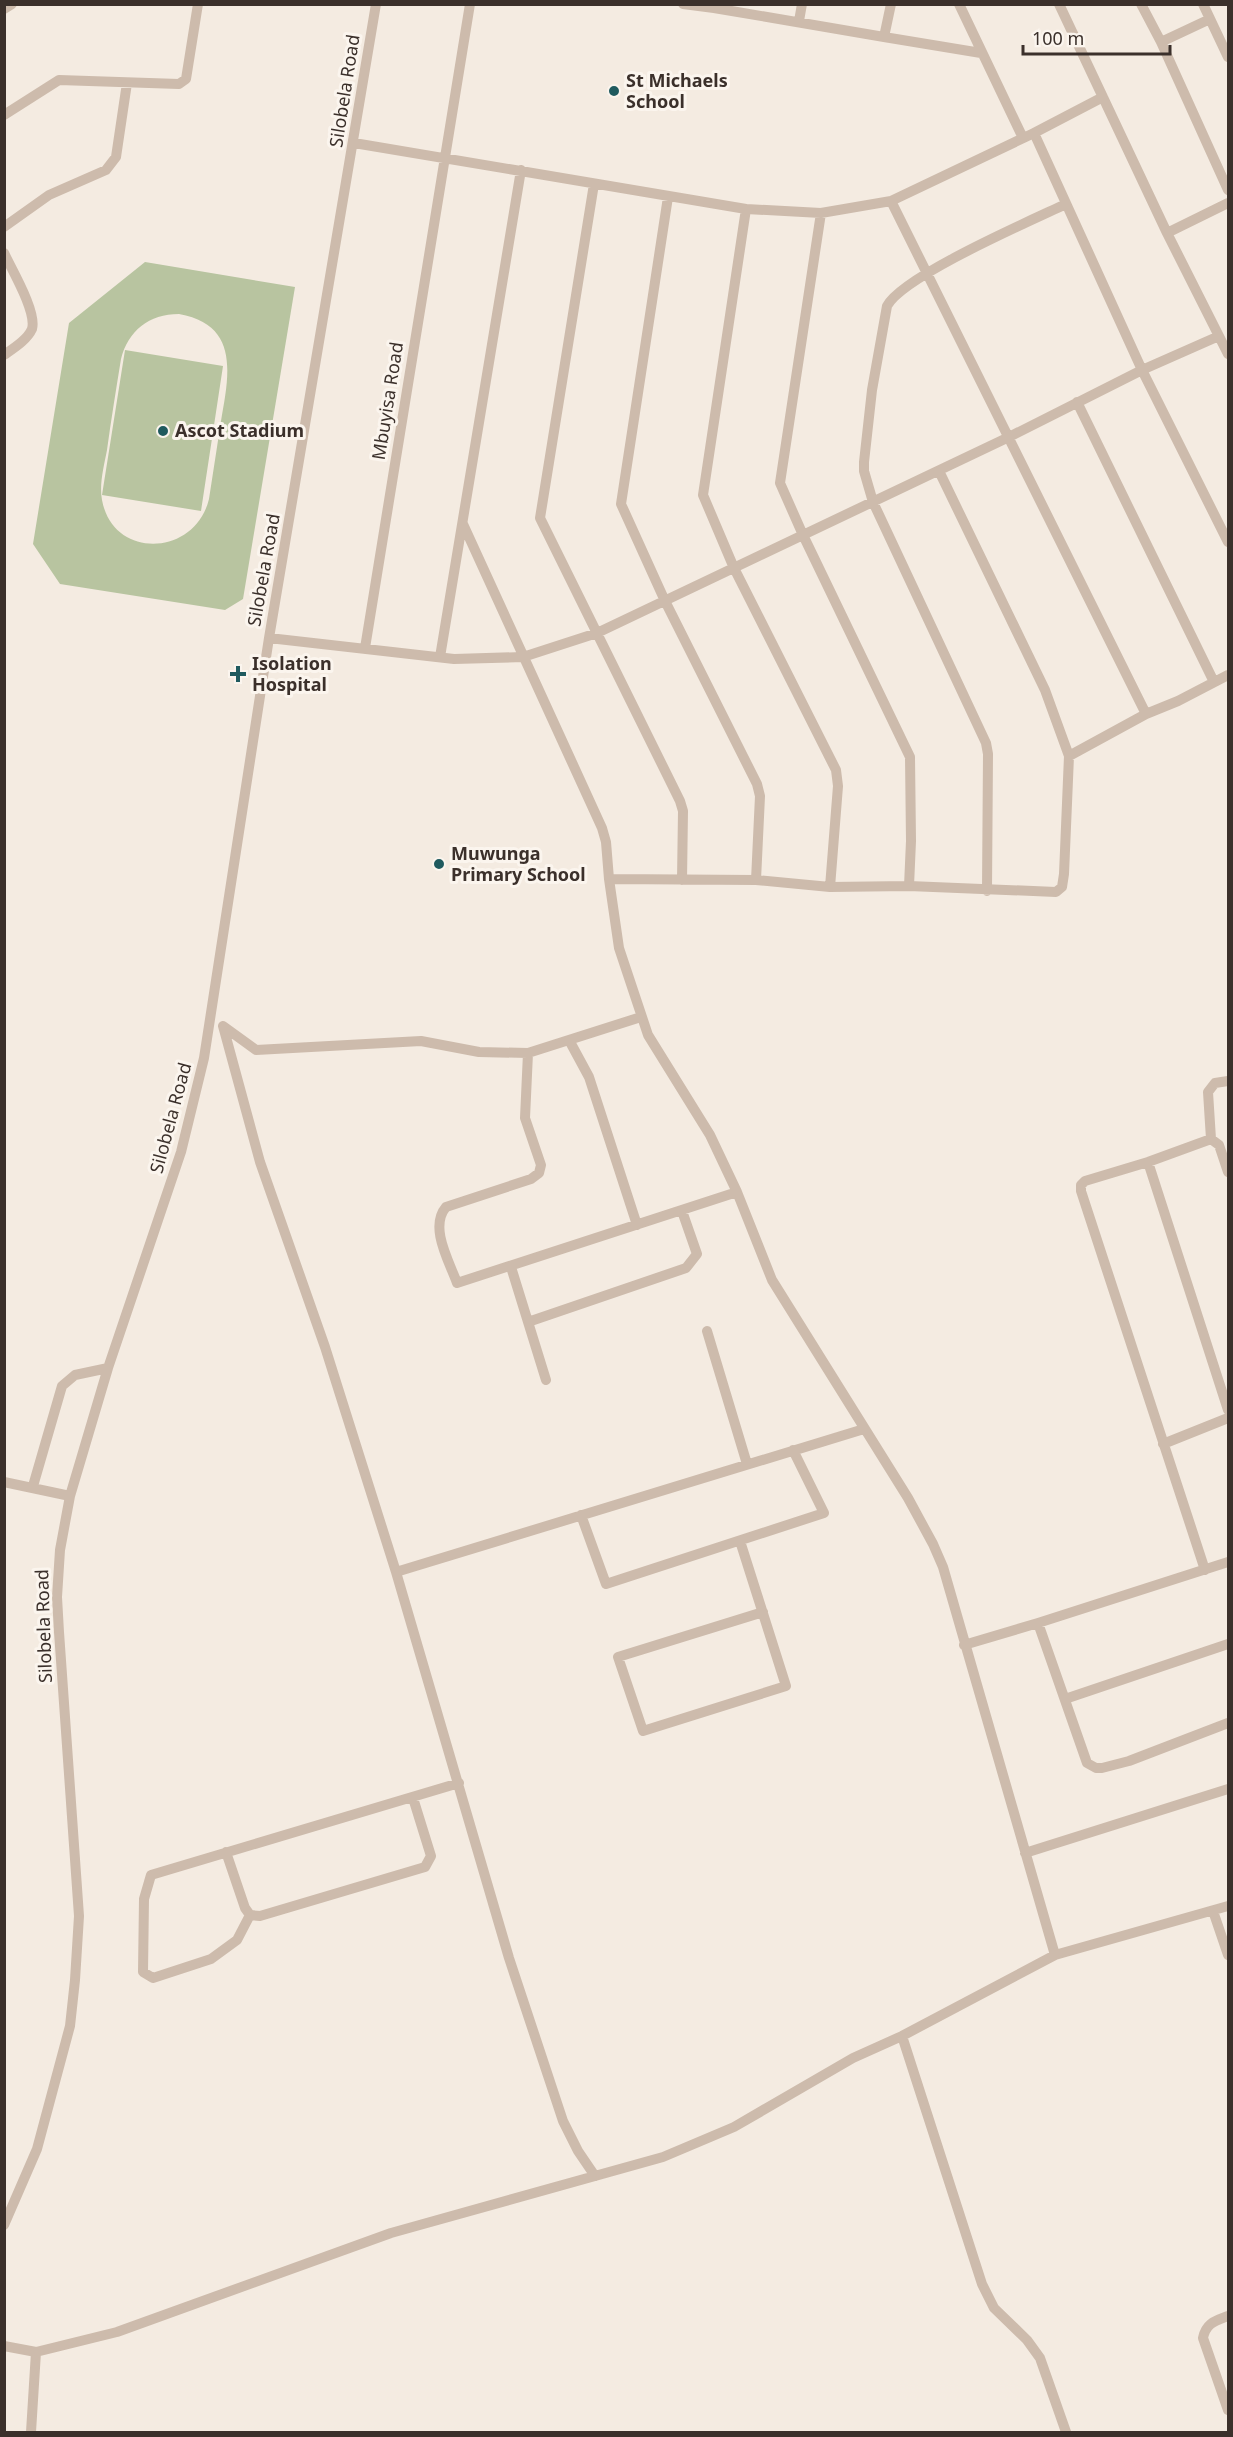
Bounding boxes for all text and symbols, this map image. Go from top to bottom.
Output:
scale bar [1023,18,1170,56]
text: 100 m [1032,26,1084,50]
street label: Silobela Road [323,33,365,149]
place label: St Michaels School [626,68,728,113]
marker: St Michaels School [607,84,621,98]
street label: Mbuyisa Road [366,340,408,461]
place label: Ascot Stadium [175,418,304,442]
marker: Ascot Stadium [156,424,170,438]
street label: Silobela Road [241,512,285,628]
place label: Isolation Hospital [252,651,332,696]
marker: Isolation Hospital [229,665,247,683]
place label: Muwunga Primary School [451,841,586,886]
marker: Muwunga Primary School [432,857,446,871]
street label: Silobela Road [144,1060,196,1176]
street label: Silobela Road [29,1569,57,1683]

